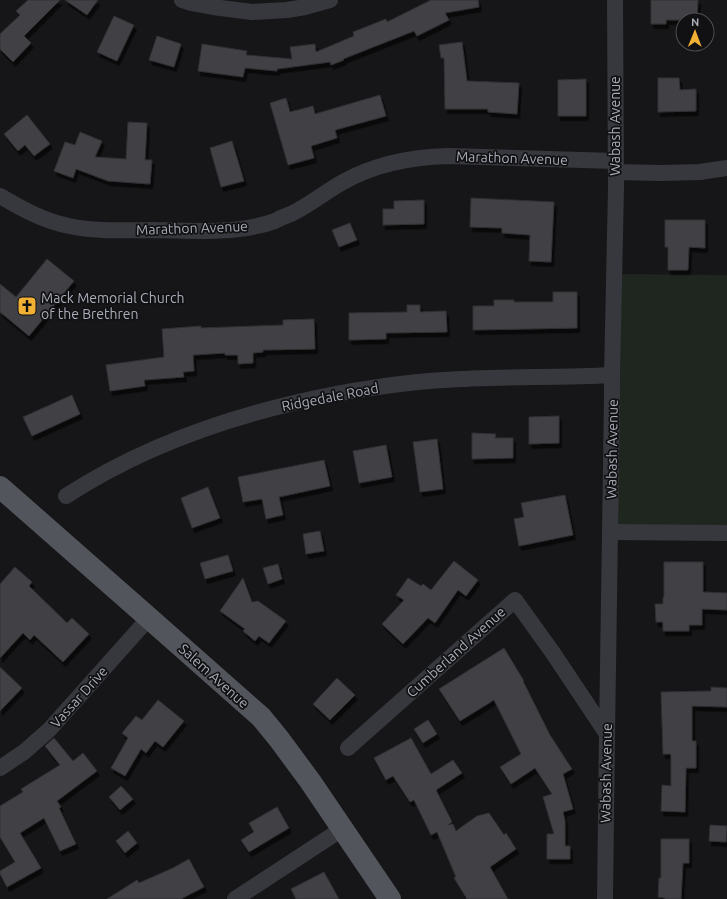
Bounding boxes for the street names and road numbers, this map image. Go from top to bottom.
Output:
street label: Wabash Avenue [607,76,623,176]
street label: Marathon Avenue [456,148,568,168]
street label: Marathon Avenue [136,218,248,238]
street label: Ridgedale Road [280,380,380,414]
street label: Wabash Avenue [603,399,621,499]
street label: Cumberland Avenue [403,603,509,701]
street label: Salem Avenue [176,640,252,712]
street label: Vassar Drive [47,663,111,731]
street label: Wabash Avenue [597,723,615,823]

